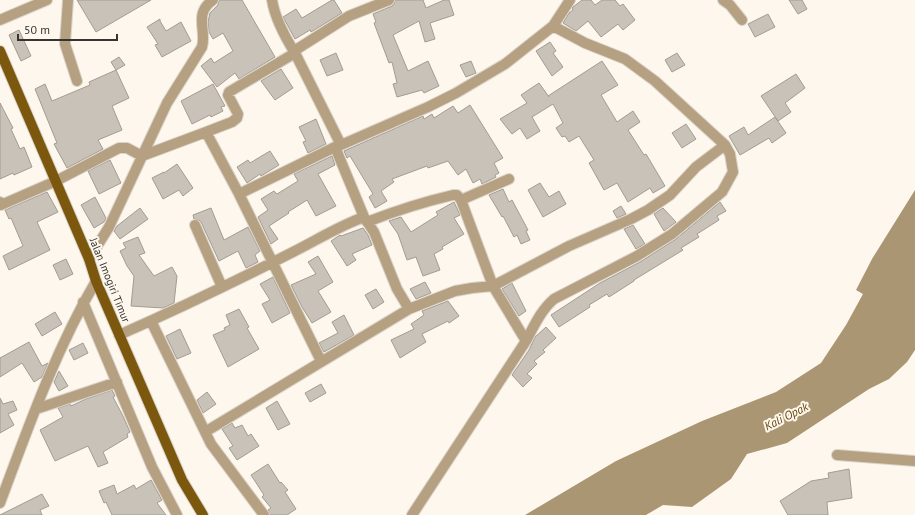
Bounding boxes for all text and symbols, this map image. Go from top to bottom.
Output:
scale bar [18,16,117,42]
text: 50 m [24,22,50,37]
street label: Jalan Imogiri Timur [86,235,133,325]
water label: Kali Opak [762,398,811,433]

